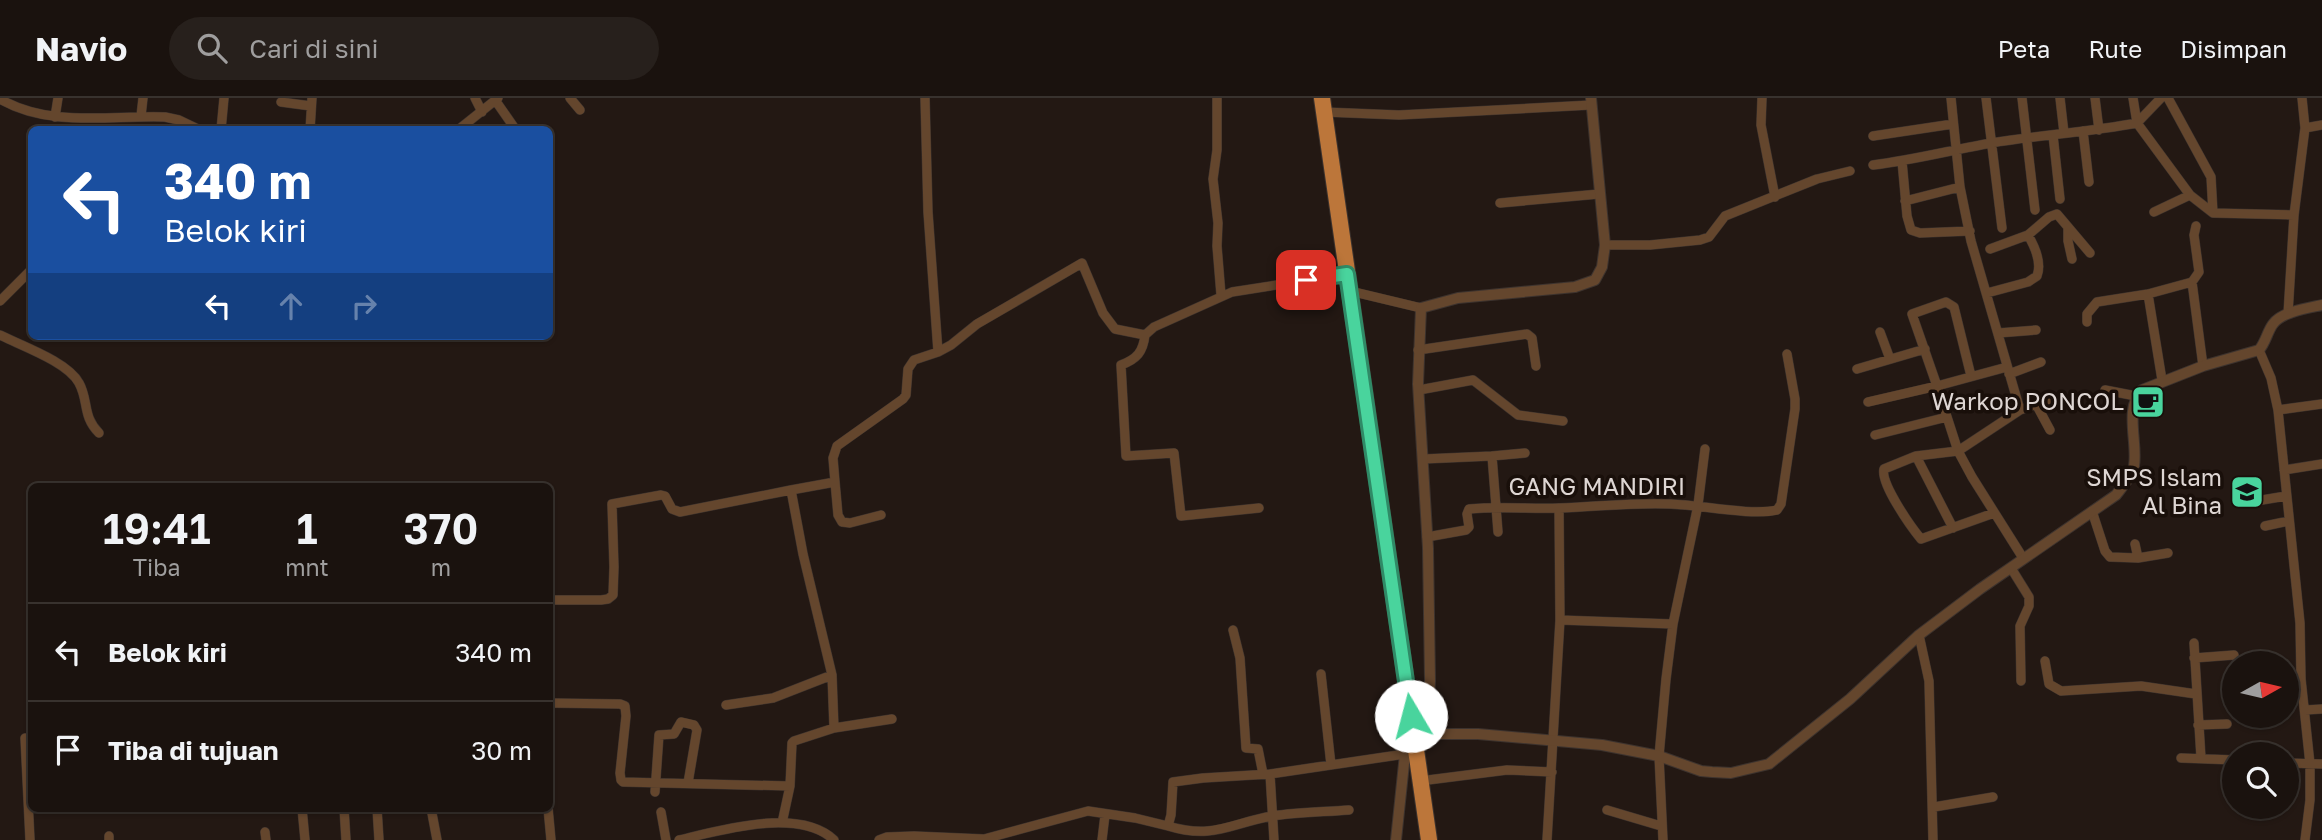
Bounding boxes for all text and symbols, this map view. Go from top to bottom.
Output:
search box [169,17,659,80]
text: Navio [35,29,127,68]
icon: search [193,29,231,67]
text: Cari di sini [249,33,379,64]
text: Peta [1998,34,2050,63]
text: Rute [2088,34,2142,63]
text: Disimpan [2180,34,2287,63]
text: 340 m [164,151,312,210]
icon: left [49,154,140,245]
text: Belok kiri [164,211,307,249]
pin [1276,250,1336,310]
icon: arrive [1287,261,1325,299]
icon: left [199,287,237,325]
icon: ahead [272,287,310,325]
icon: right [345,287,383,325]
cafe icon: Warkop PONCOL [2129,383,2167,421]
place label: Warkop PONCOL [1931,386,2124,415]
place label: SMPS Islam Al Bina [2086,462,2222,519]
street label: GANG MANDIRI [1509,471,1685,500]
school or university icon: SMPS Islam Al Bina [2228,473,2266,511]
text: 19:41 [103,503,211,553]
text: 1 [296,503,318,553]
text: 370 [403,503,478,553]
text: Tiba [133,553,180,581]
text: mnt [285,553,329,581]
text: m [431,553,451,581]
icon: left [49,633,87,671]
text: Belok kiri [108,637,227,668]
text: 340 m [455,637,532,668]
north arrow [2222,651,2300,728]
map controls [2222,651,2299,819]
position arrow [1374,679,1448,753]
icon: arrive [49,731,87,769]
text: Tiba di tujuan [108,735,278,766]
text: 30 m [471,735,532,766]
button: search [2222,742,2299,819]

